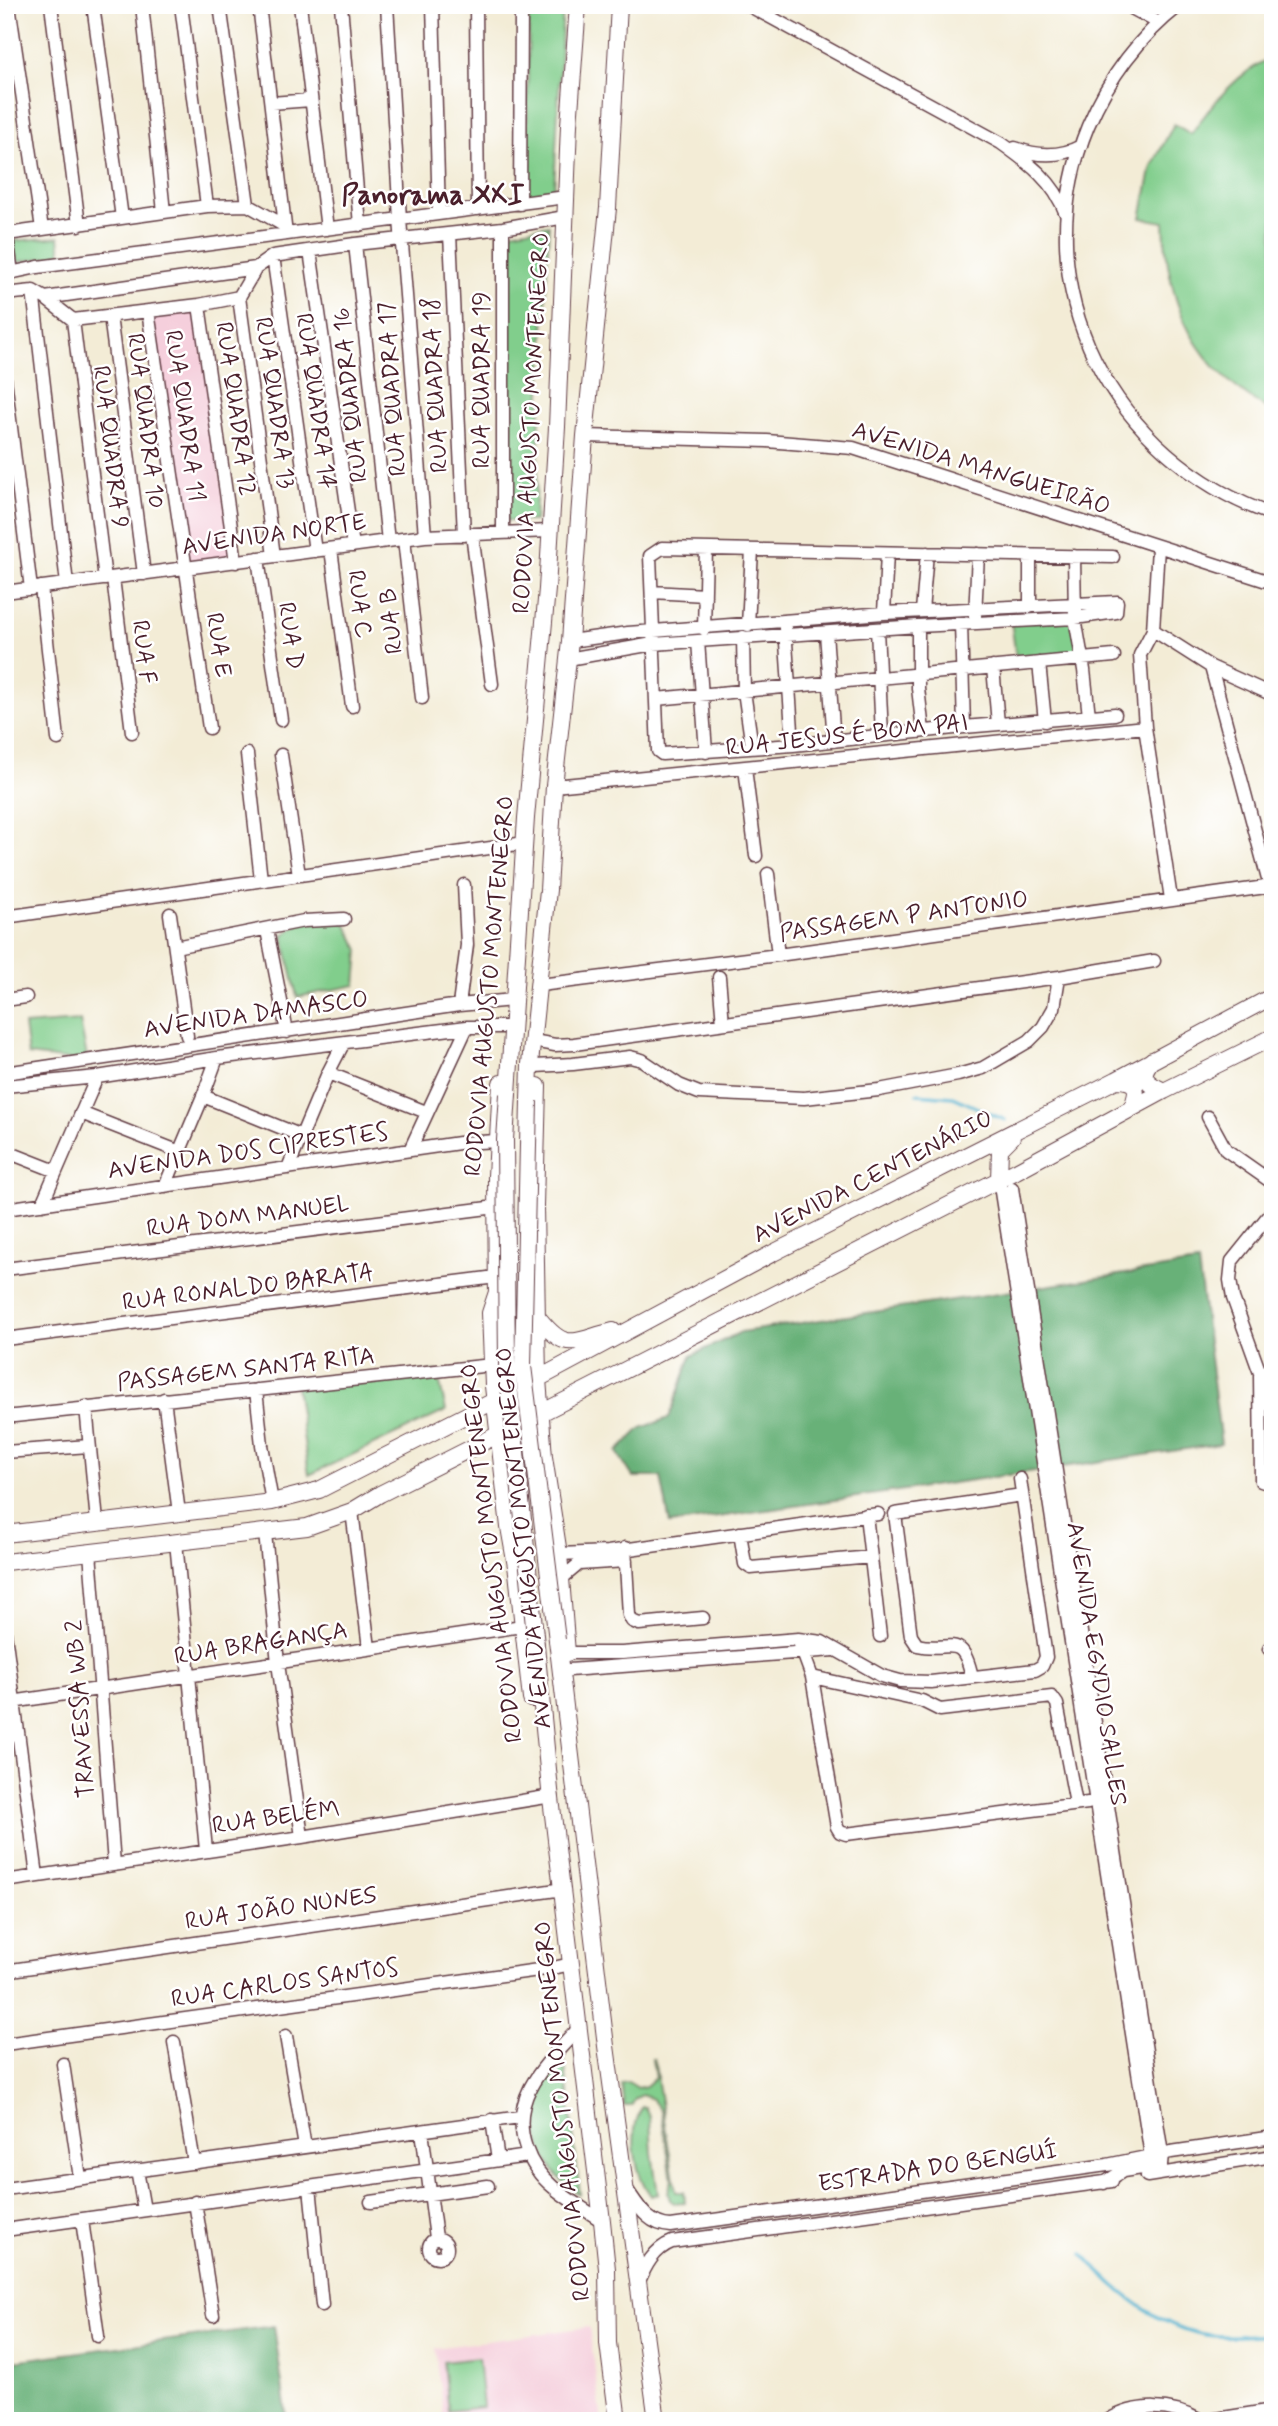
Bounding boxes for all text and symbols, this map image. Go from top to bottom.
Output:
district label: Panorama XXI [342,178,525,215]
street label: RODOVIA AUGUSTO MONTENEGRO [507,232,557,614]
street label: RUA QUADRA 19 [467,292,498,468]
street label: RUA QUADRA 18 [416,296,456,474]
street label: RUA QUADRA 17 [371,301,415,477]
street label: RUA QUADRA 16 [326,306,376,484]
street label: RUA QUADRA 14 [287,311,343,491]
street label: RUA QUADRA 13 [247,315,301,491]
street label: RUA QUADRA 12 [207,320,263,498]
street label: RUA QUADRA 11 [157,328,211,504]
street label: RUA QUADRA 10 [119,332,171,510]
street label: RUA QUADRA 9 [85,364,135,530]
street label: AVENIDA MANGUEIRÃO [848,415,1114,523]
street label: AVENIDA NORTE [180,507,368,563]
street label: RUA C [339,568,379,640]
street label: RUA B [373,586,411,656]
street label: RUA D [270,600,310,672]
street label: RUA E [198,610,238,680]
street label: RUA F [124,618,162,686]
street label: RUA JESUS É BOM PAI [724,706,970,764]
street label: RODOVIA AUGUSTO MONTENEGRO [458,794,522,1178]
street label: PASSAGEM P ANTONIO [778,884,1030,950]
street label: AVENIDA DAMASCO [142,984,370,1046]
street label: AVENIDA CENTENÁRIO [747,1102,998,1251]
street label: AVENIDA DOS CIPRESTES [106,1117,390,1187]
street label: RUA DOM MANUEL [145,1189,351,1245]
street label: RUA RONALDO BARATA [121,1257,375,1319]
street label: PASSAGEM SANTA RITA [116,1341,376,1399]
street label: AVENIDA AUGUSTO MONTENEGRO [489,1346,559,1730]
street label: RODOVIA AUGUSTO MONTENEGRO [453,1362,531,1744]
street label: AVENIDA EGYDIO SALLES [1058,1520,1134,1808]
street label: RUA BRAGANÇA [172,1615,350,1673]
street label: TRAVESSA WB 2 [59,1619,103,1799]
street label: RUA BELÉM [210,1792,342,1842]
street label: RUA JOÃO NUNES [183,1880,379,1938]
street label: RODOVIA AUGUSTO MONTENEGRO [528,1920,598,2302]
street label: RUA CARLOS SANTOS [169,1953,401,2015]
street label: ESTRADA DO BENGUÍ [816,2135,1060,2200]

